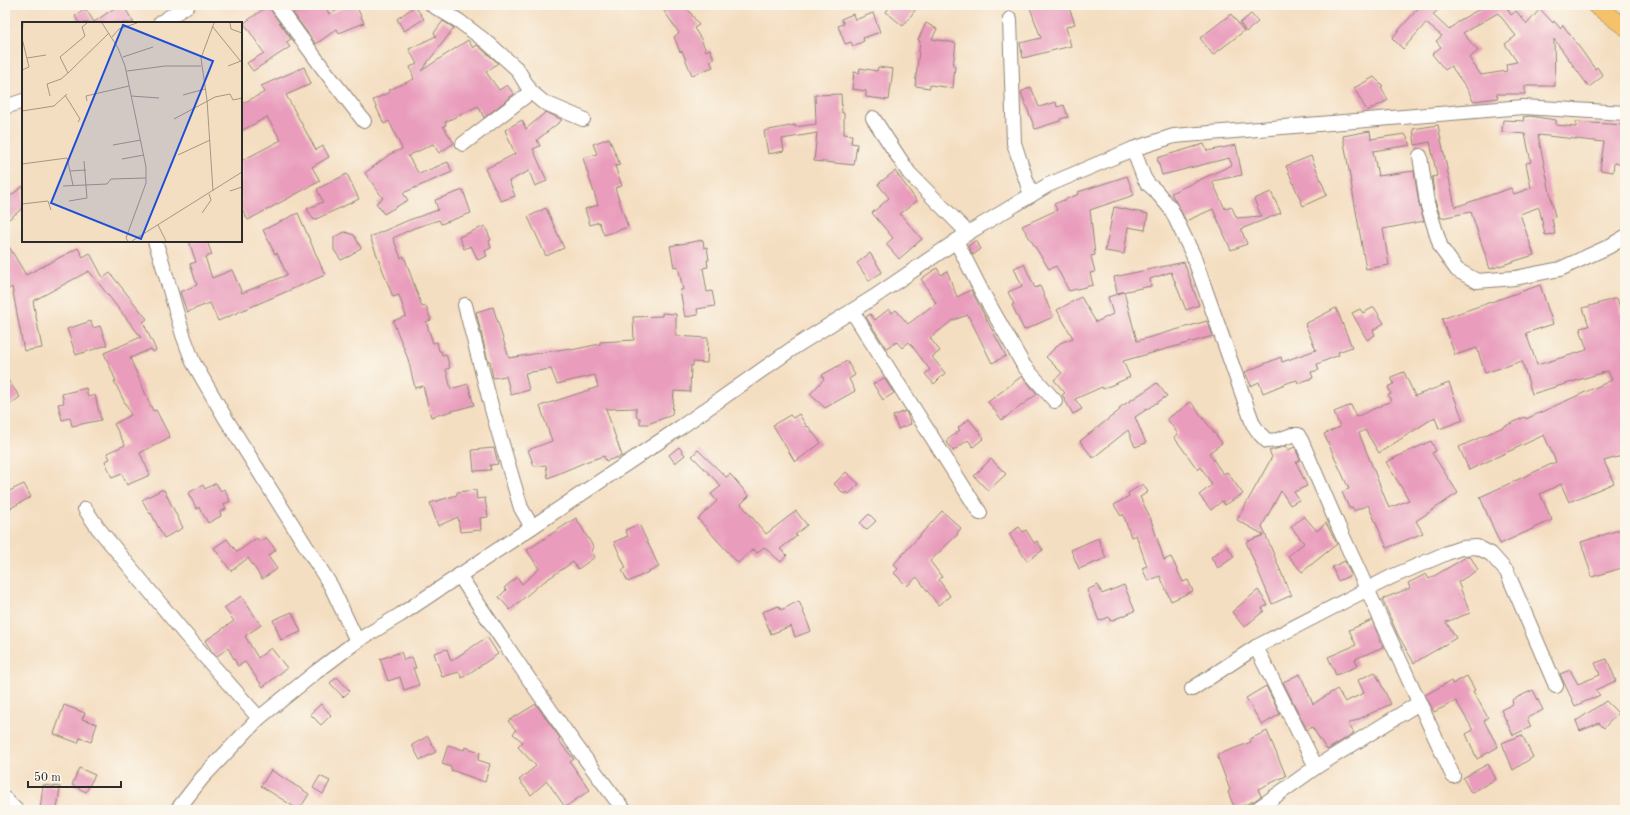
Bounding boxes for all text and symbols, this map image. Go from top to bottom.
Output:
inset map [22,22,242,242]
scale bar [28,763,121,789]
text: 50 m [34,771,61,784]

